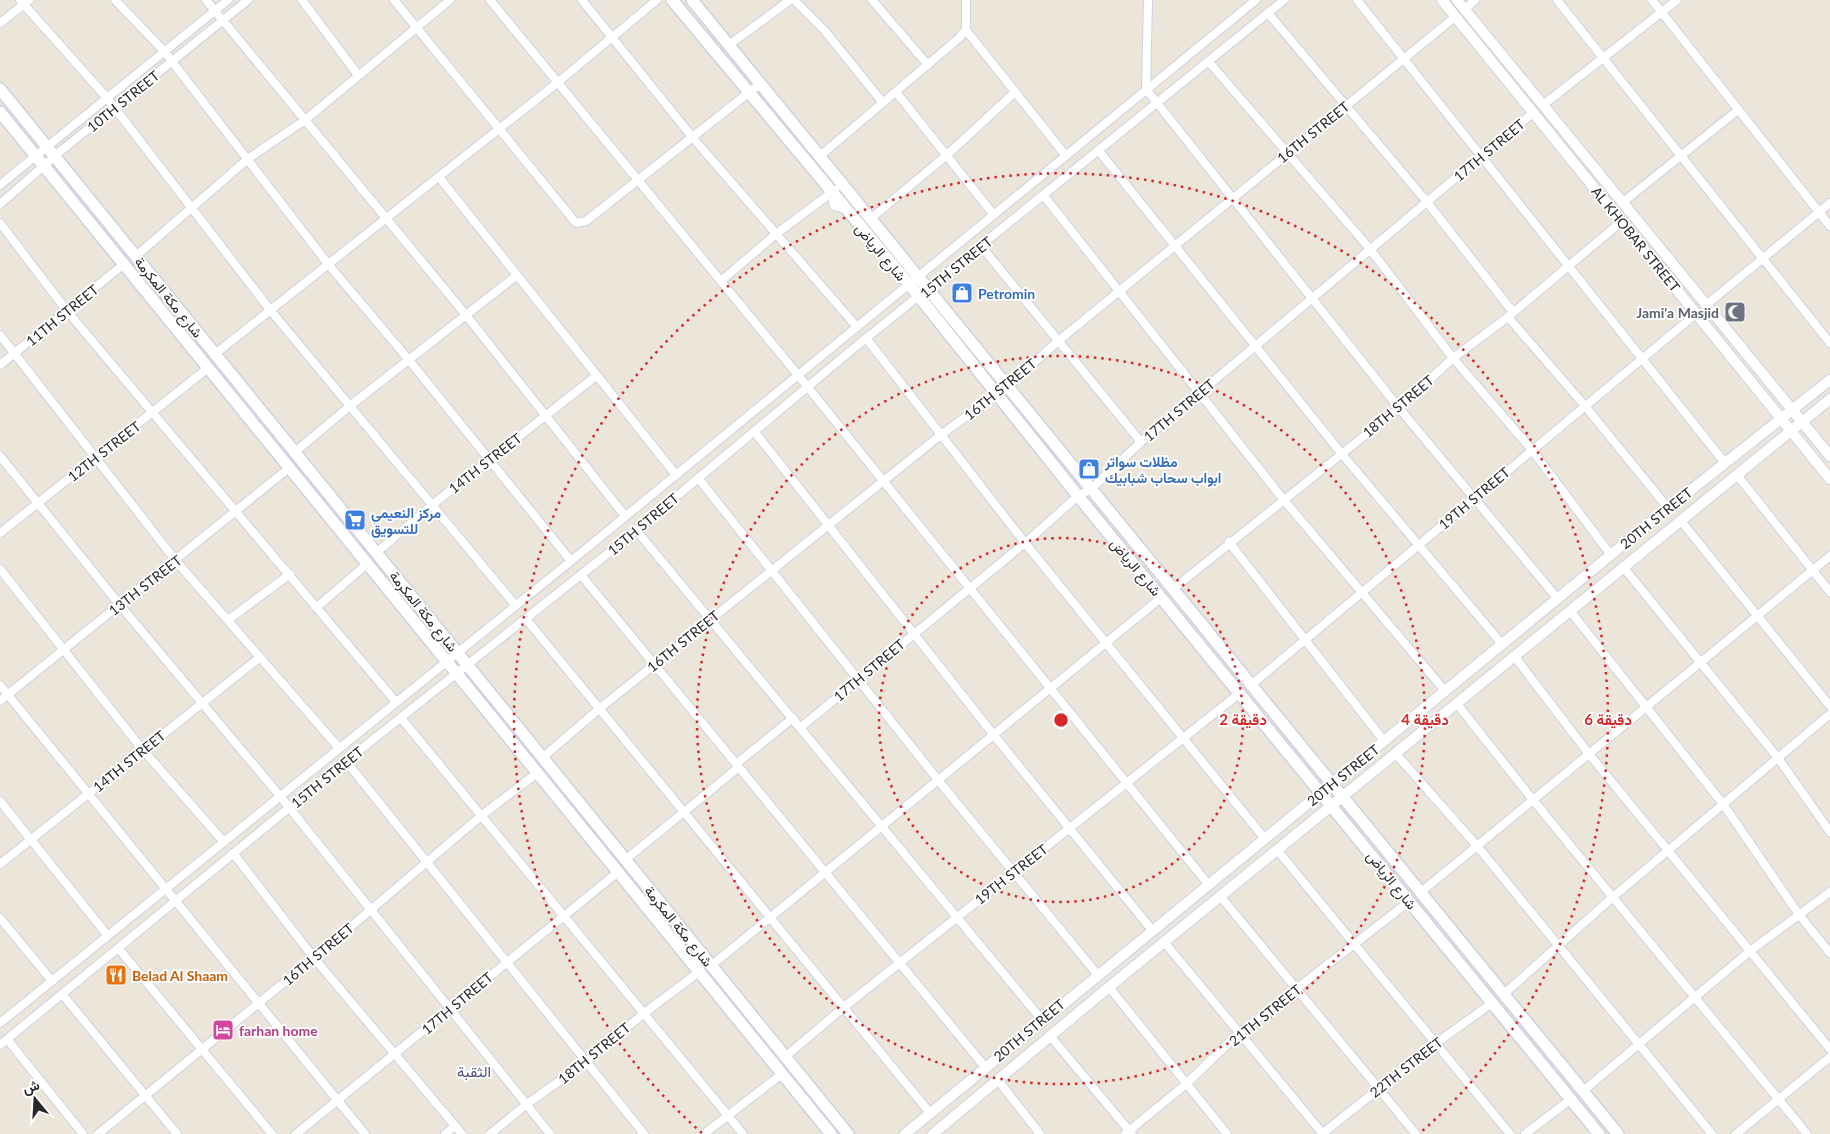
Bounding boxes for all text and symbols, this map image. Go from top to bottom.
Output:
street label: 10TH STREET [84,66,163,135]
street label: 16TH STREET [1274,97,1353,166]
street label: 17TH STREET [1450,115,1529,185]
street label: AL KHOBAR STREET [1588,183,1684,296]
street label: شارع الرياض [850,220,910,286]
street label: 15TH STREET [917,232,996,301]
street label: شارع مكة المكرمة [129,253,207,343]
street label: 11TH STREET [23,280,102,349]
shop icon: Petromin [950,281,974,305]
place label: Petromin [978,285,1035,302]
mosque icon: Jami'a Masjid [1723,300,1747,324]
place label: Jami'a Masjid [1636,304,1719,321]
street label: 16TH STREET [961,354,1040,423]
street label: 18TH STREET [1359,371,1438,441]
street label: 17TH STREET [1140,375,1219,445]
street label: 12TH STREET [64,417,144,485]
street label: 14TH STREET [445,429,525,497]
place label: مظلات سواتر ابواب سحاب شبابيك [1104,453,1221,487]
shop icon: مظلات سواتر ابواب سحاب شبابيك [1077,457,1101,481]
street label: 19TH STREET [1435,463,1514,533]
street label: 20TH STREET [1617,483,1696,552]
street label: 15TH STREET [604,489,683,559]
place label: مركز النعيمي للتسويق [371,504,442,538]
supermarket icon: مركز النعيمي للتسويق [343,508,367,532]
street label: شارع الرياض [1105,535,1165,601]
street label: 13TH STREET [105,551,185,619]
street label: شارع مكة المكرمة [384,567,462,657]
street label: 16TH STREET [644,606,723,675]
street label: 17TH STREET [830,635,909,705]
text: 2 دقيقة [1219,710,1267,729]
text: 4 دقيقة [1401,710,1449,729]
text: 6 دقيقة [1584,710,1632,729]
centre of rings [1052,711,1070,729]
street label: 14TH STREET [90,726,169,795]
street label: 20TH STREET [1304,740,1383,809]
street label: 15TH STREET [288,742,367,811]
street label: 19TH STREET [971,840,1051,908]
street label: شارع الرياض [1361,847,1421,914]
street label: شارع مكة المكرمة [639,882,717,972]
street label: 16TH STREET [279,919,358,989]
restaurant icon: Belad Al Shaam [104,963,128,987]
place label: Belad Al Shaam [132,967,228,984]
street label: 17TH STREET [418,968,497,1038]
street label: 21TH STREET [1226,980,1305,1049]
street label: 20TH STREET [990,995,1069,1065]
hotel icon: farhan home [211,1018,235,1042]
street label: 18TH STREET [555,1018,634,1087]
place label: farhan home [239,1022,318,1039]
street label: 22TH STREET [1366,1033,1446,1101]
district label: الثقبة [457,1062,491,1081]
north arrow [10,1074,60,1124]
text: ش [20,1075,42,1098]

